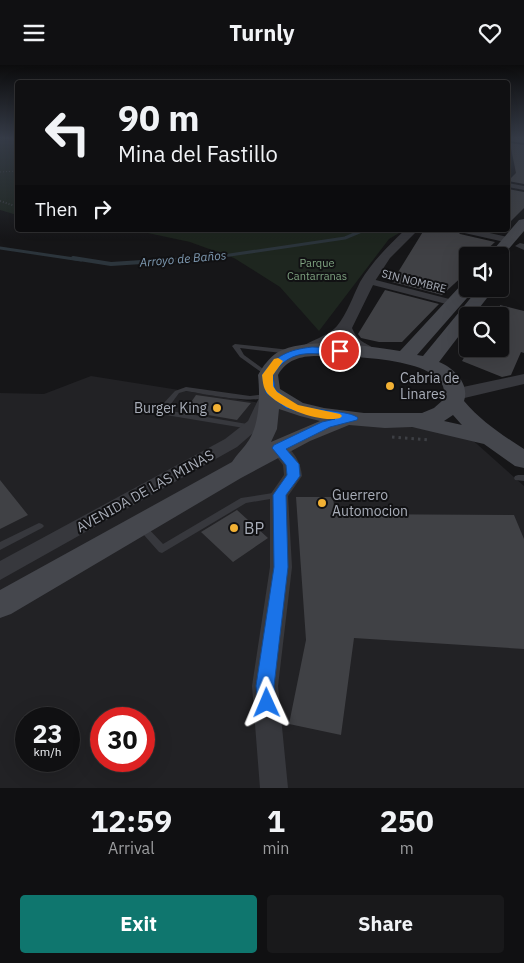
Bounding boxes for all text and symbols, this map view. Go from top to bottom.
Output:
text: Turnly [229,18,295,47]
icon: menu [20,19,48,47]
icon: heart [476,19,504,47]
text: 90 m [118,95,200,141]
icon: left [35,100,100,165]
text: Mina del Fastillo [118,139,278,168]
icon: right [88,195,116,223]
text: Then [35,197,78,221]
water label: Arroyo de Baños [138,247,227,270]
map controls [459,247,509,357]
button: sound [459,247,509,297]
park label: Parque Cantarranas [287,256,347,283]
street label: SIN NOMBRE [380,266,448,296]
button: search [459,307,509,357]
pin [319,330,361,372]
icon: arrive [326,337,354,365]
place label: Cabria de Linares [400,369,460,403]
marker: Cabria de Linares [384,380,396,392]
place label: Burger King [134,399,208,417]
marker: Burger King [211,402,223,414]
street label: AVENIDA DE LAS MINAS [73,446,217,536]
place label: Guerrero Automocion [332,486,408,520]
marker: Guerrero Automocion [316,497,328,509]
place label: BP [244,518,264,538]
marker: BP [228,522,240,534]
position arrow [240,676,292,728]
speed limit sign: 30 [90,707,155,772]
text: 23 [32,717,63,750]
text: km/h [33,744,62,759]
text: 12:59 [90,801,172,840]
text: 1 [267,801,285,840]
text: 250 [380,801,434,840]
text: Arrival [108,838,155,858]
text: min [262,838,289,858]
text: m [400,838,414,858]
button: Exit [20,895,257,953]
button: Share [267,895,504,953]

